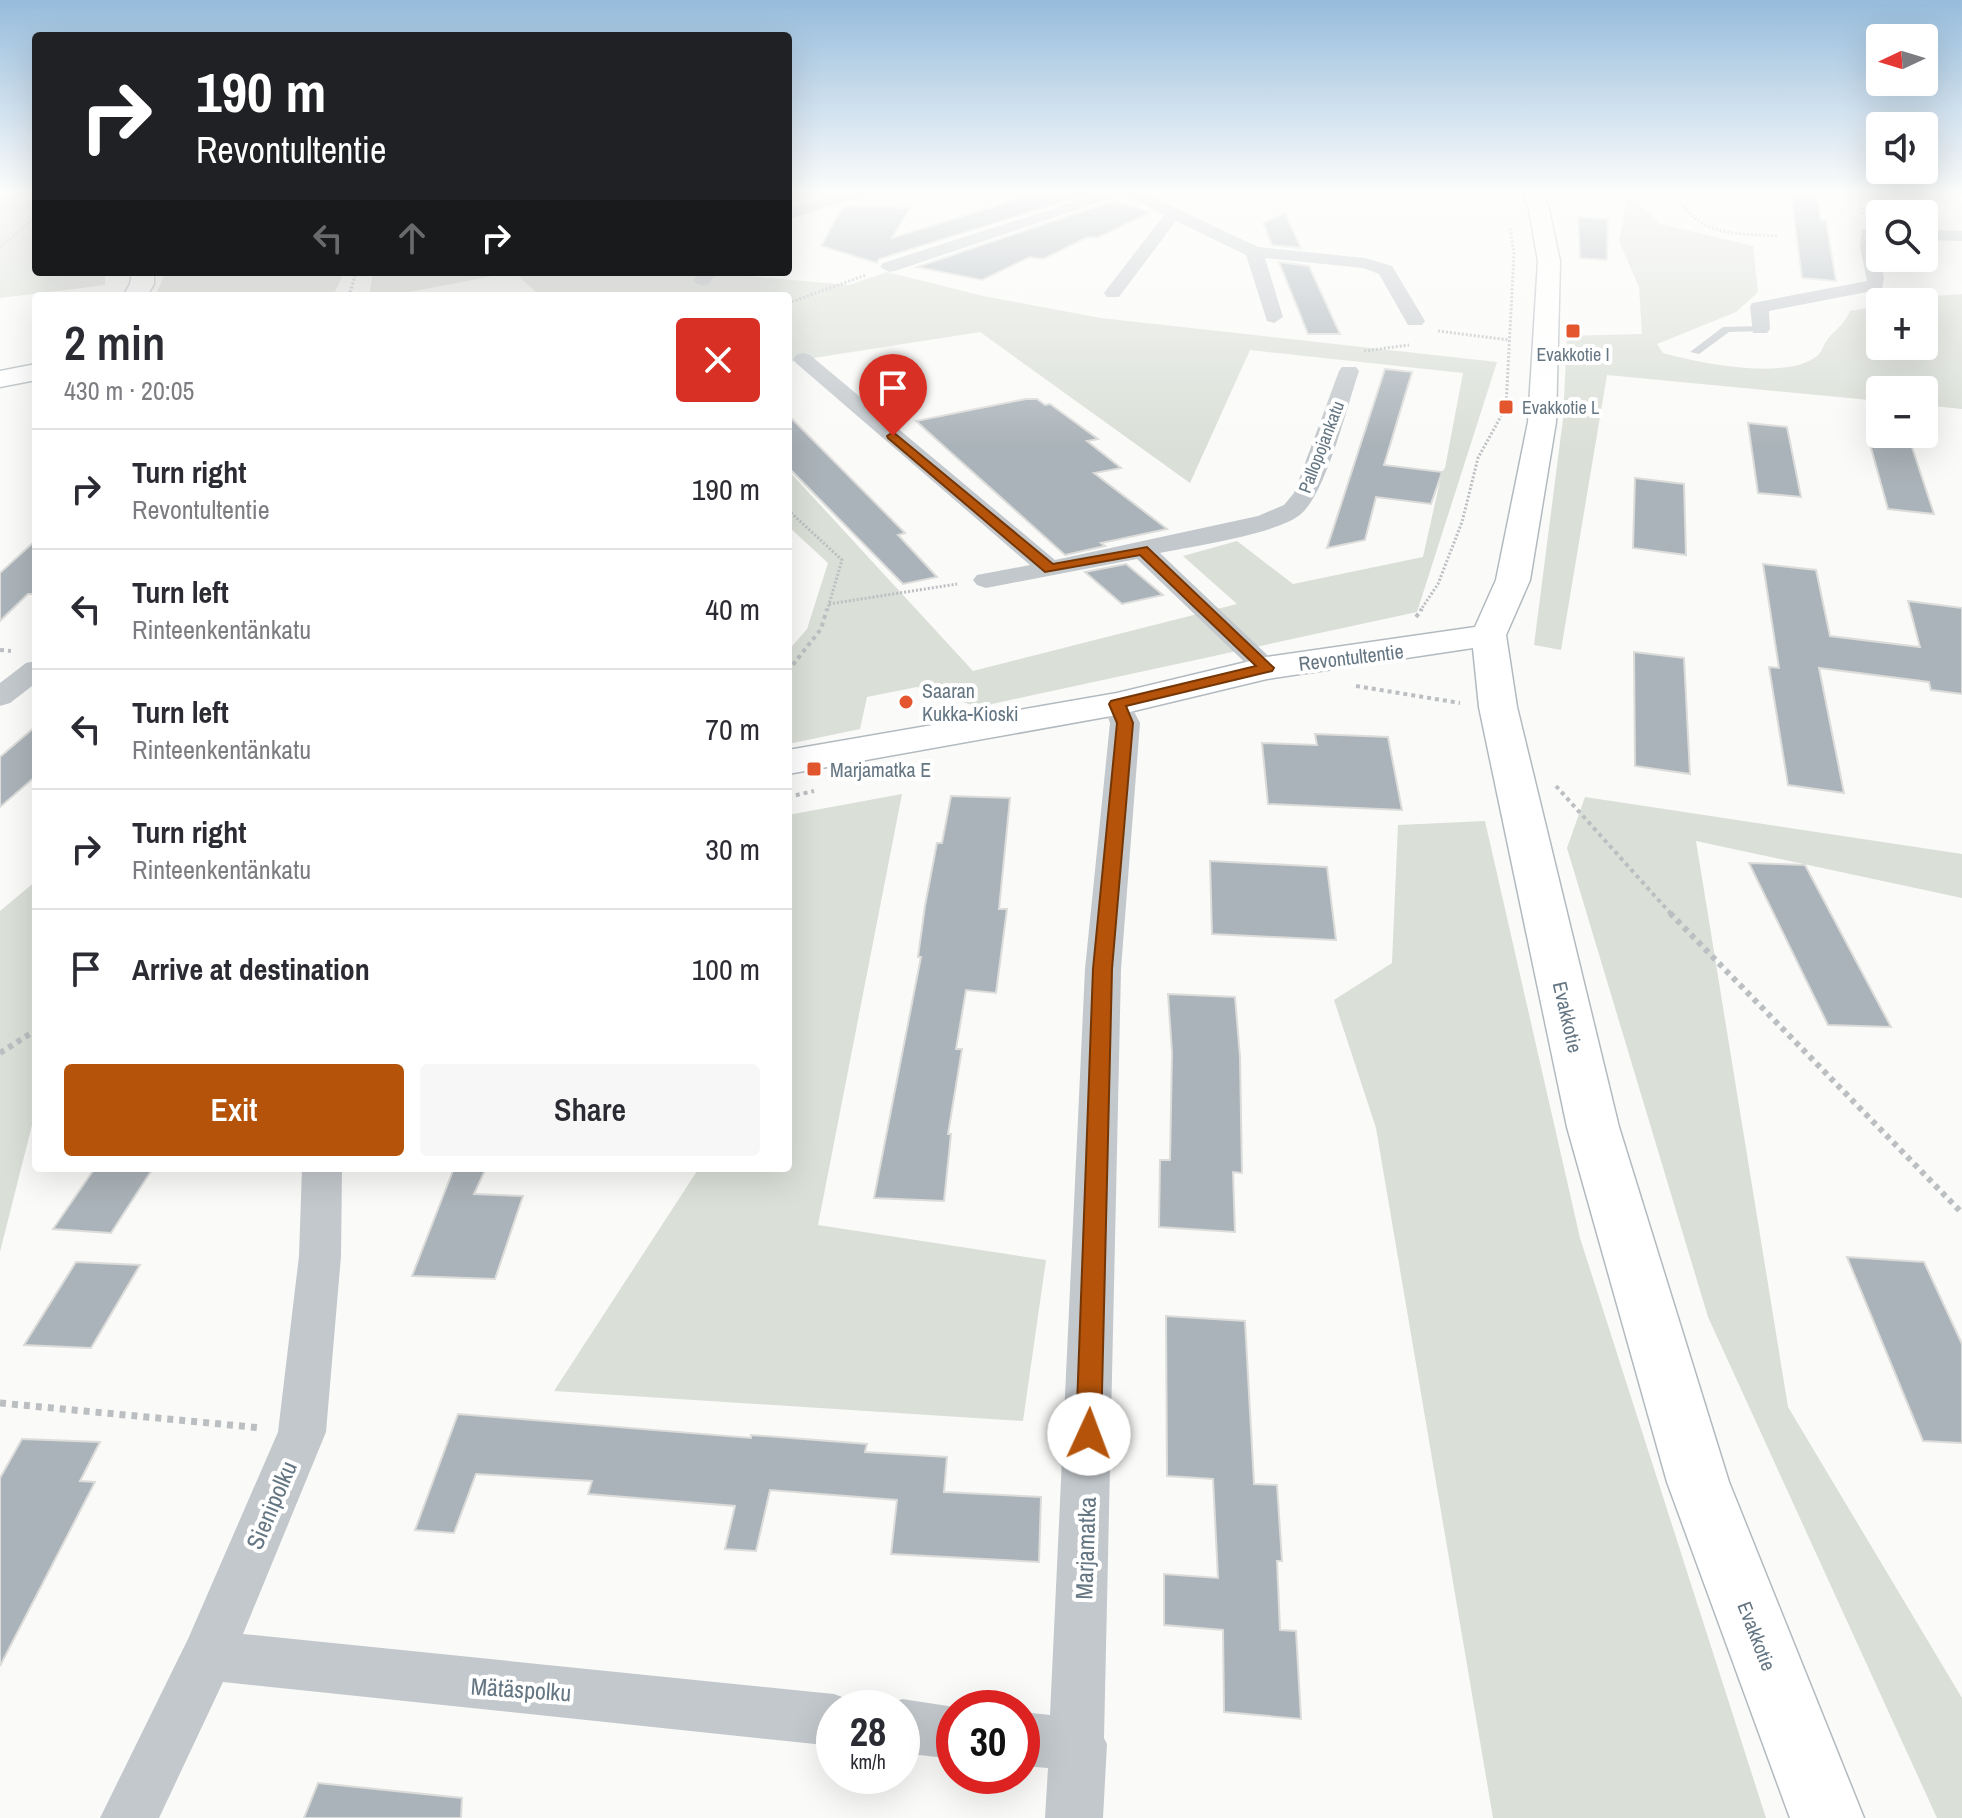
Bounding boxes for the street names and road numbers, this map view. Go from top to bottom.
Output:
street label: Pallopojankatu [1292,397,1350,497]
street label: Revontultentie [1297,637,1405,677]
street label: Evakkotie [1547,979,1589,1055]
street label: Sienipolku [238,1456,304,1554]
street label: Marjamatka [1067,1496,1103,1600]
street label: Evakkotie [1731,1598,1783,1674]
street label: Mätäspolku [470,1670,572,1708]

